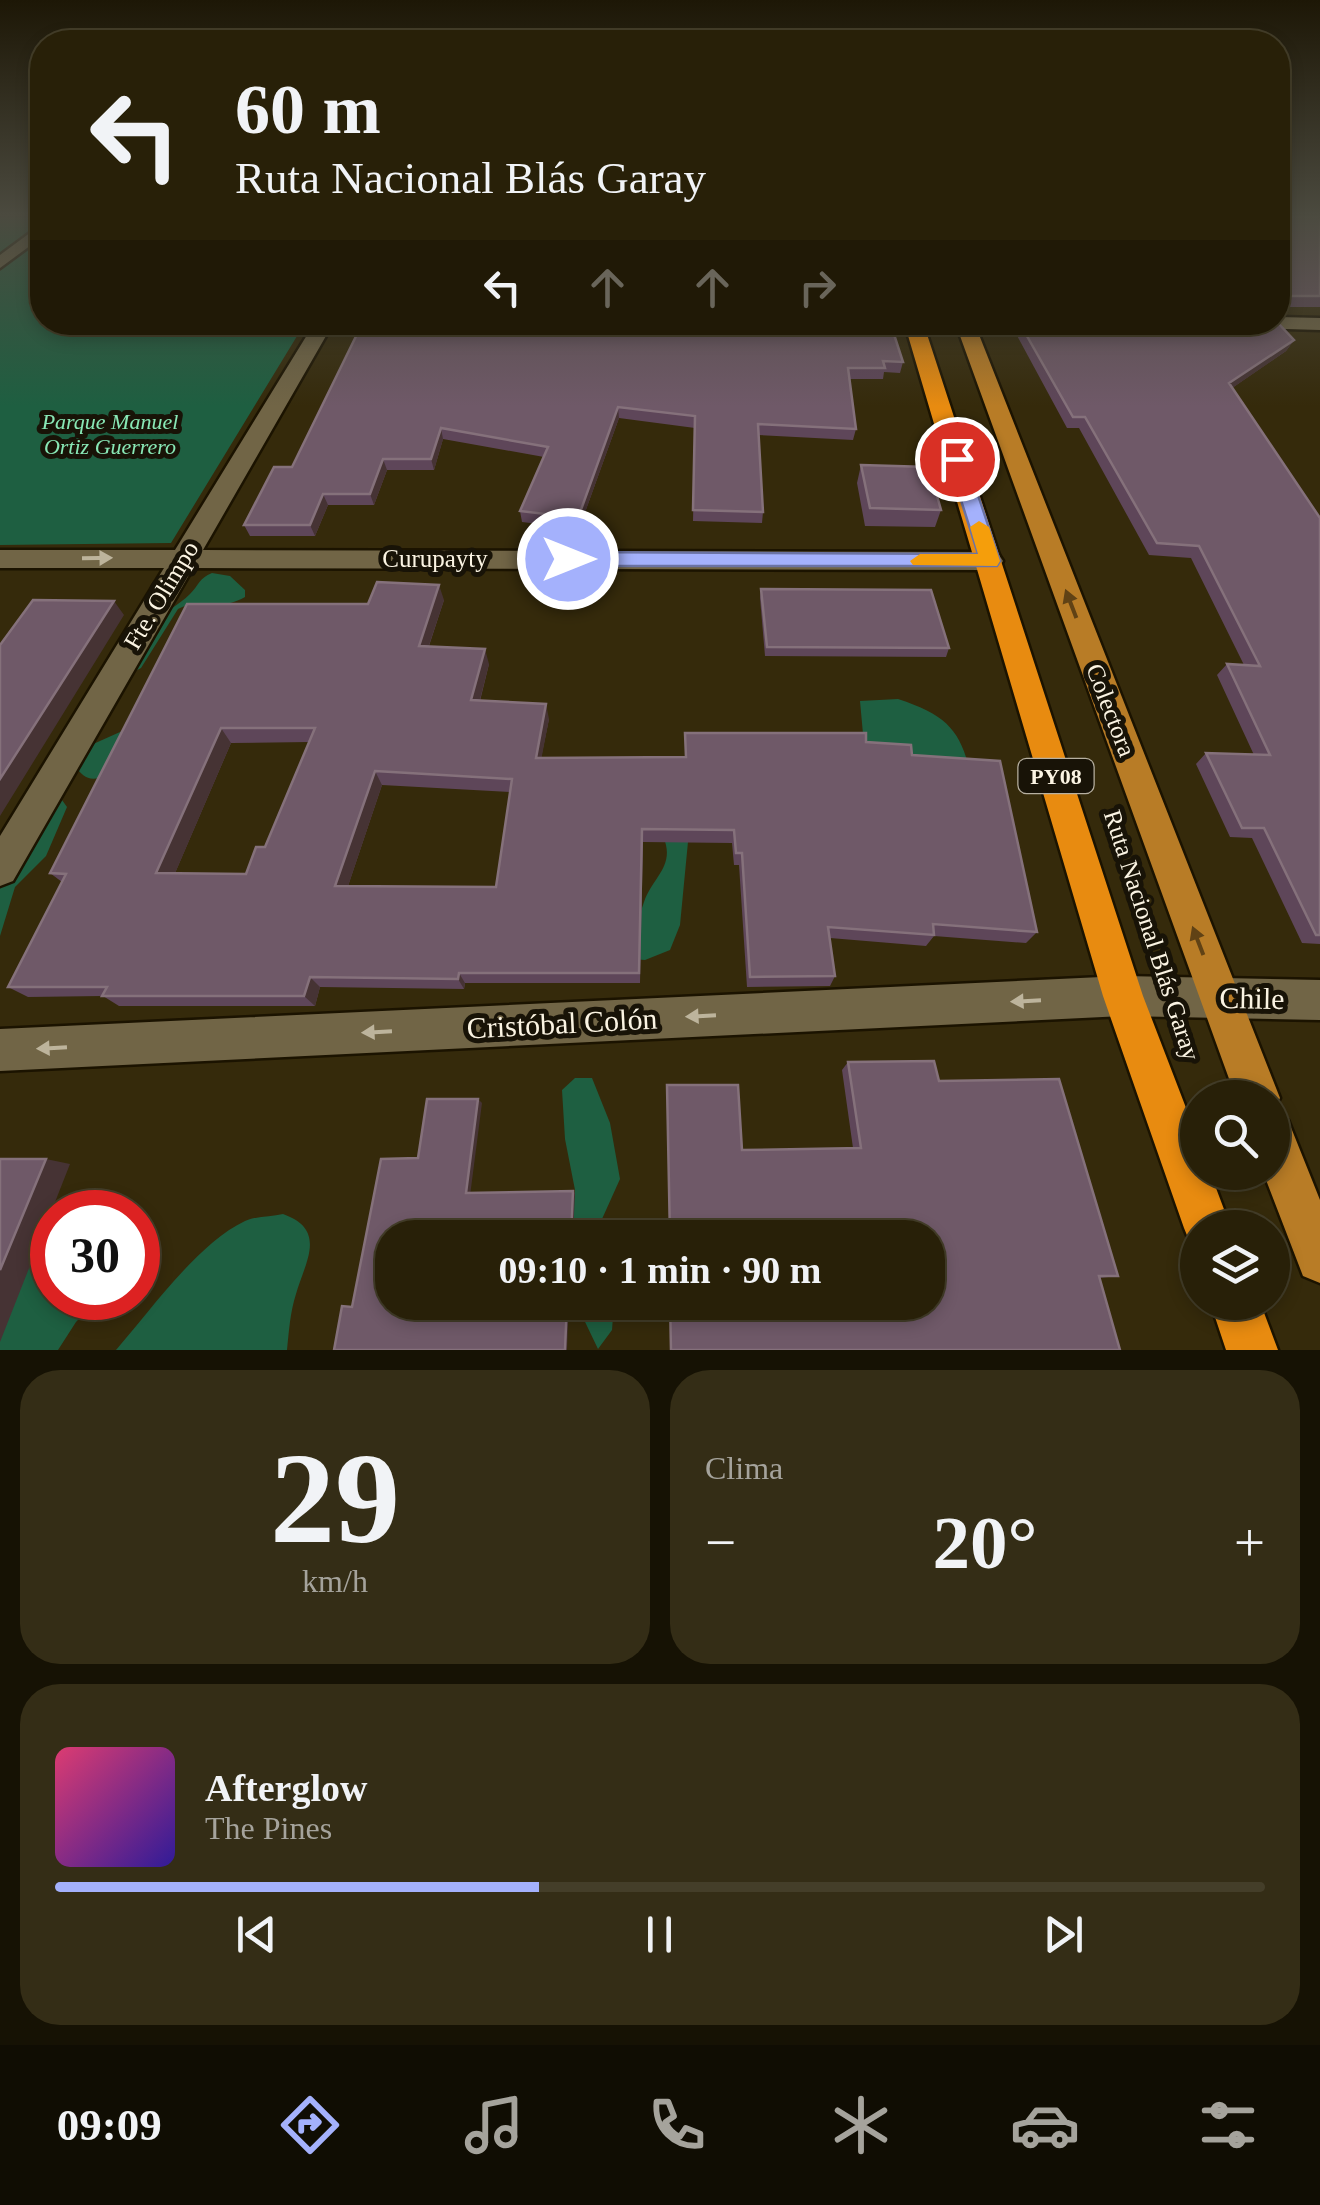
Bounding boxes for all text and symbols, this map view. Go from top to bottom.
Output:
icon: left [70,70,200,200]
text: 60 m [235,71,381,148]
text: Ruta Nacional Blás Garay [235,153,706,203]
icon: left [475,260,530,315]
icon: ahead [580,260,635,315]
icon: ahead [685,260,740,315]
icon: right [790,260,845,315]
park label: Parque Manuel Ortiz Guerrero [41,409,178,459]
pin [915,417,1000,502]
icon: arrive [930,432,985,487]
position arrow [516,507,620,611]
street label: Fte. Olimpo [118,536,204,654]
street label: Curupayty [382,545,488,572]
one-way arrow [82,550,114,566]
one-way arrow [1063,589,1078,619]
street label: Colectora [1081,660,1141,760]
road number: PY08 [1018,759,1094,793]
street label: Ruta Nacional Blás Garay [1099,806,1205,1064]
one-way arrow [1190,926,1205,956]
street label: Chile [1219,981,1285,1015]
one-way arrow [1009,993,1041,1009]
street label: Cristóbal Colón [466,1002,658,1044]
one-way arrow [685,1009,717,1025]
one-way arrow [360,1024,392,1040]
one-way arrow [36,1040,68,1056]
map controls [1180,1080,1290,1320]
button: search [1180,1080,1290,1190]
speed limit sign: 30 [30,1190,160,1320]
button: layers [1180,1210,1290,1320]
text: 09:10 · 1 min · 90 m [499,1249,822,1291]
text: 29 [270,1426,400,1570]
text: Clima [705,1450,783,1486]
text: 20° [933,1501,1038,1584]
text: − [705,1512,736,1573]
text: + [1234,1512,1265,1573]
text: km/h [302,1563,368,1599]
text: Afterglow [205,1767,367,1809]
text: The Pines [205,1810,332,1846]
icon: previous [229,1907,284,1962]
icon: pause [632,1907,687,1962]
icon: next [1036,1907,1091,1962]
icon: directions [275,2090,345,2160]
icon: music [459,2090,529,2160]
icon: phone [642,2090,712,2160]
icon: climate [826,2090,896,2160]
icon: car [1010,2090,1080,2160]
icon: filters [1193,2090,1263,2160]
text: 09:09 [57,2100,162,2150]

